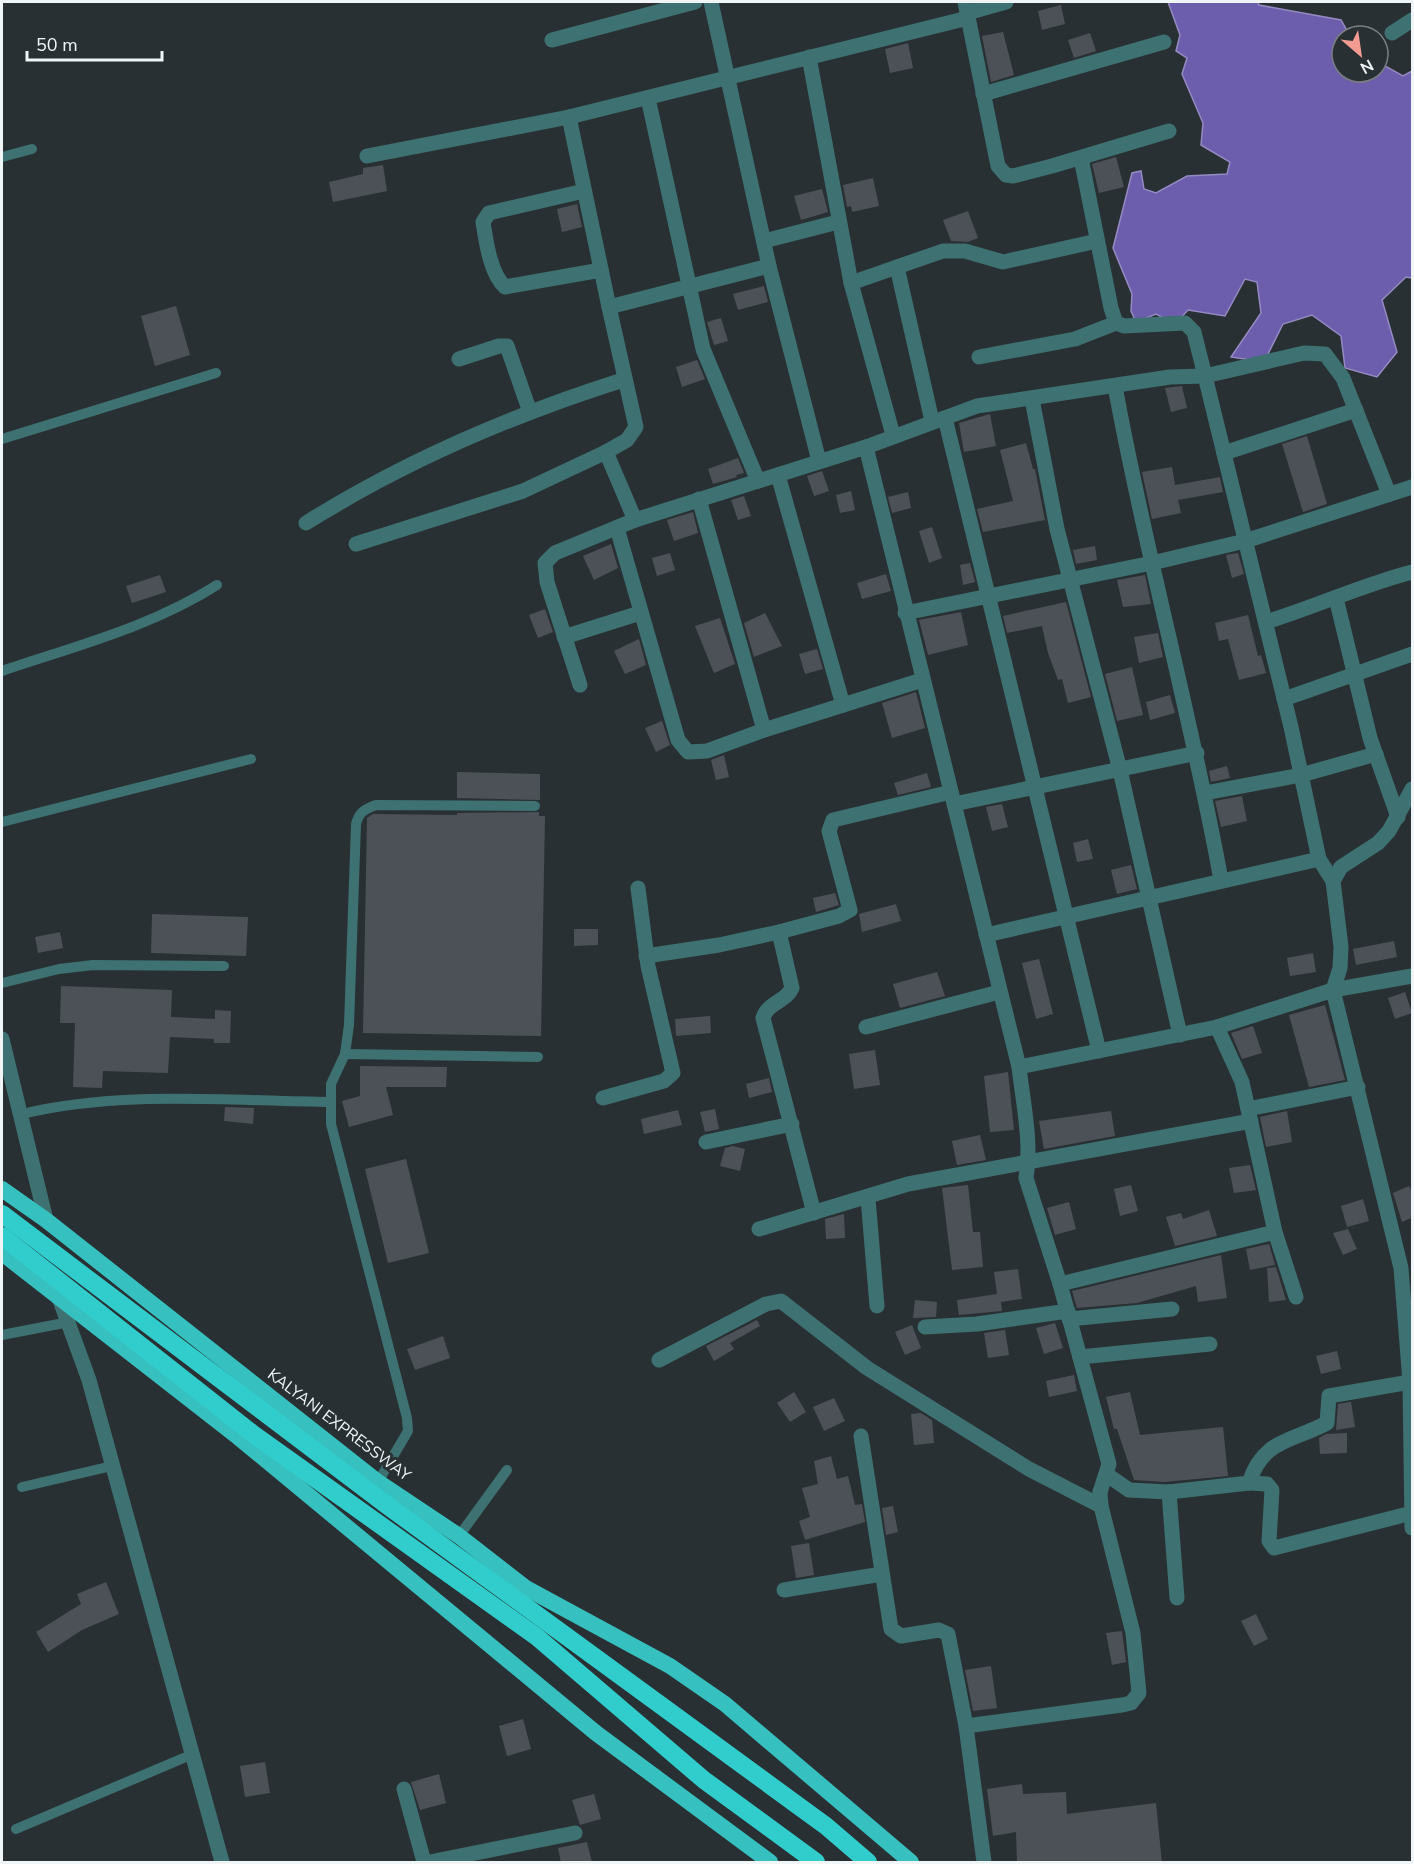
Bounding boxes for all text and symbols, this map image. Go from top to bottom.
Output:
scale bar [27,24,162,62]
north arrow [1330,24,1390,84]
text: 50 m [36,33,78,57]
text: N [1356,54,1377,79]
street label: KALYANI EXPRESSWAY [263,1364,416,1486]

